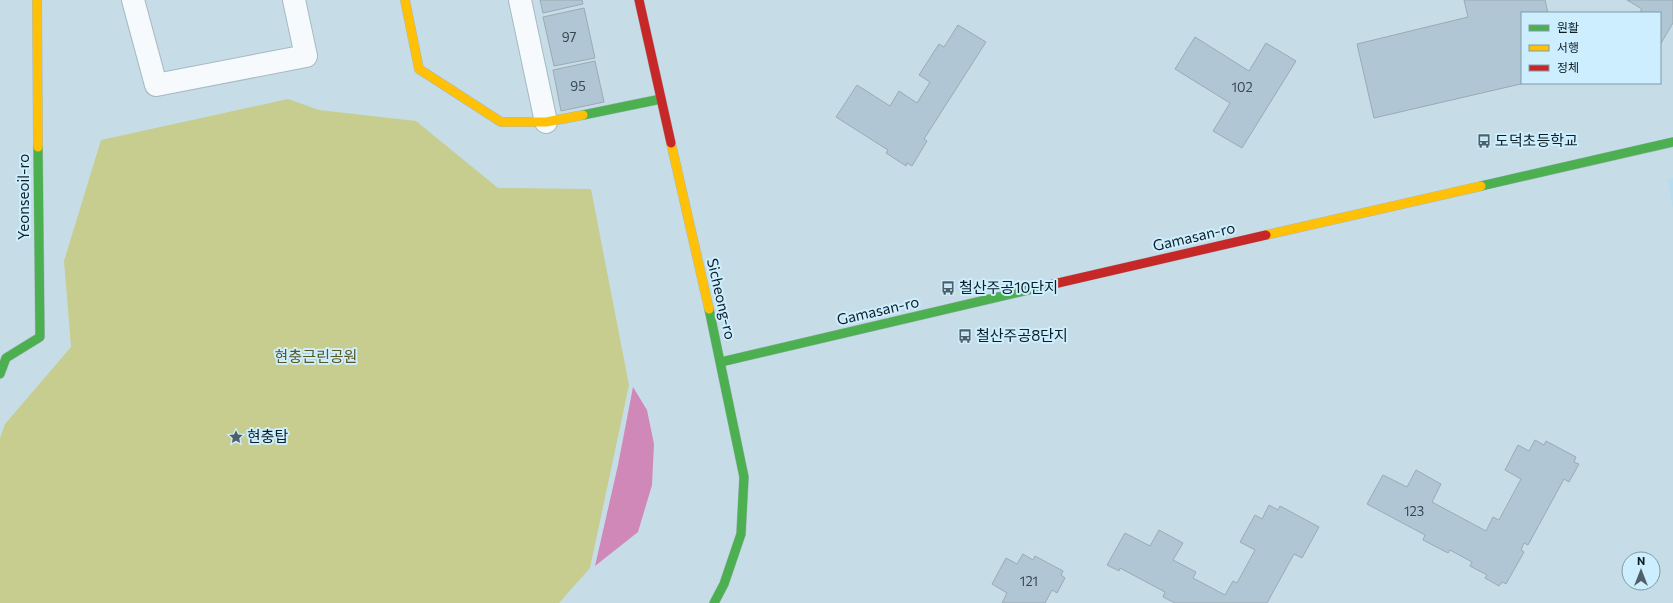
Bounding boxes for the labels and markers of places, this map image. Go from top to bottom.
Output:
place label: 도덕초등학교 [1495,131,1578,149]
bus stop icon: 도덕초등학교 [1476,133,1492,149]
place label: 철산주공10단지 [959,278,1058,296]
bus stop icon: 철산주공10단지 [940,280,956,296]
place label: 철산주공8단지 [976,326,1068,344]
bus stop icon: 철산주공8단지 [957,328,973,344]
place label: 현충탑 [247,427,289,445]
place icon: 현충탑 [228,429,244,445]

